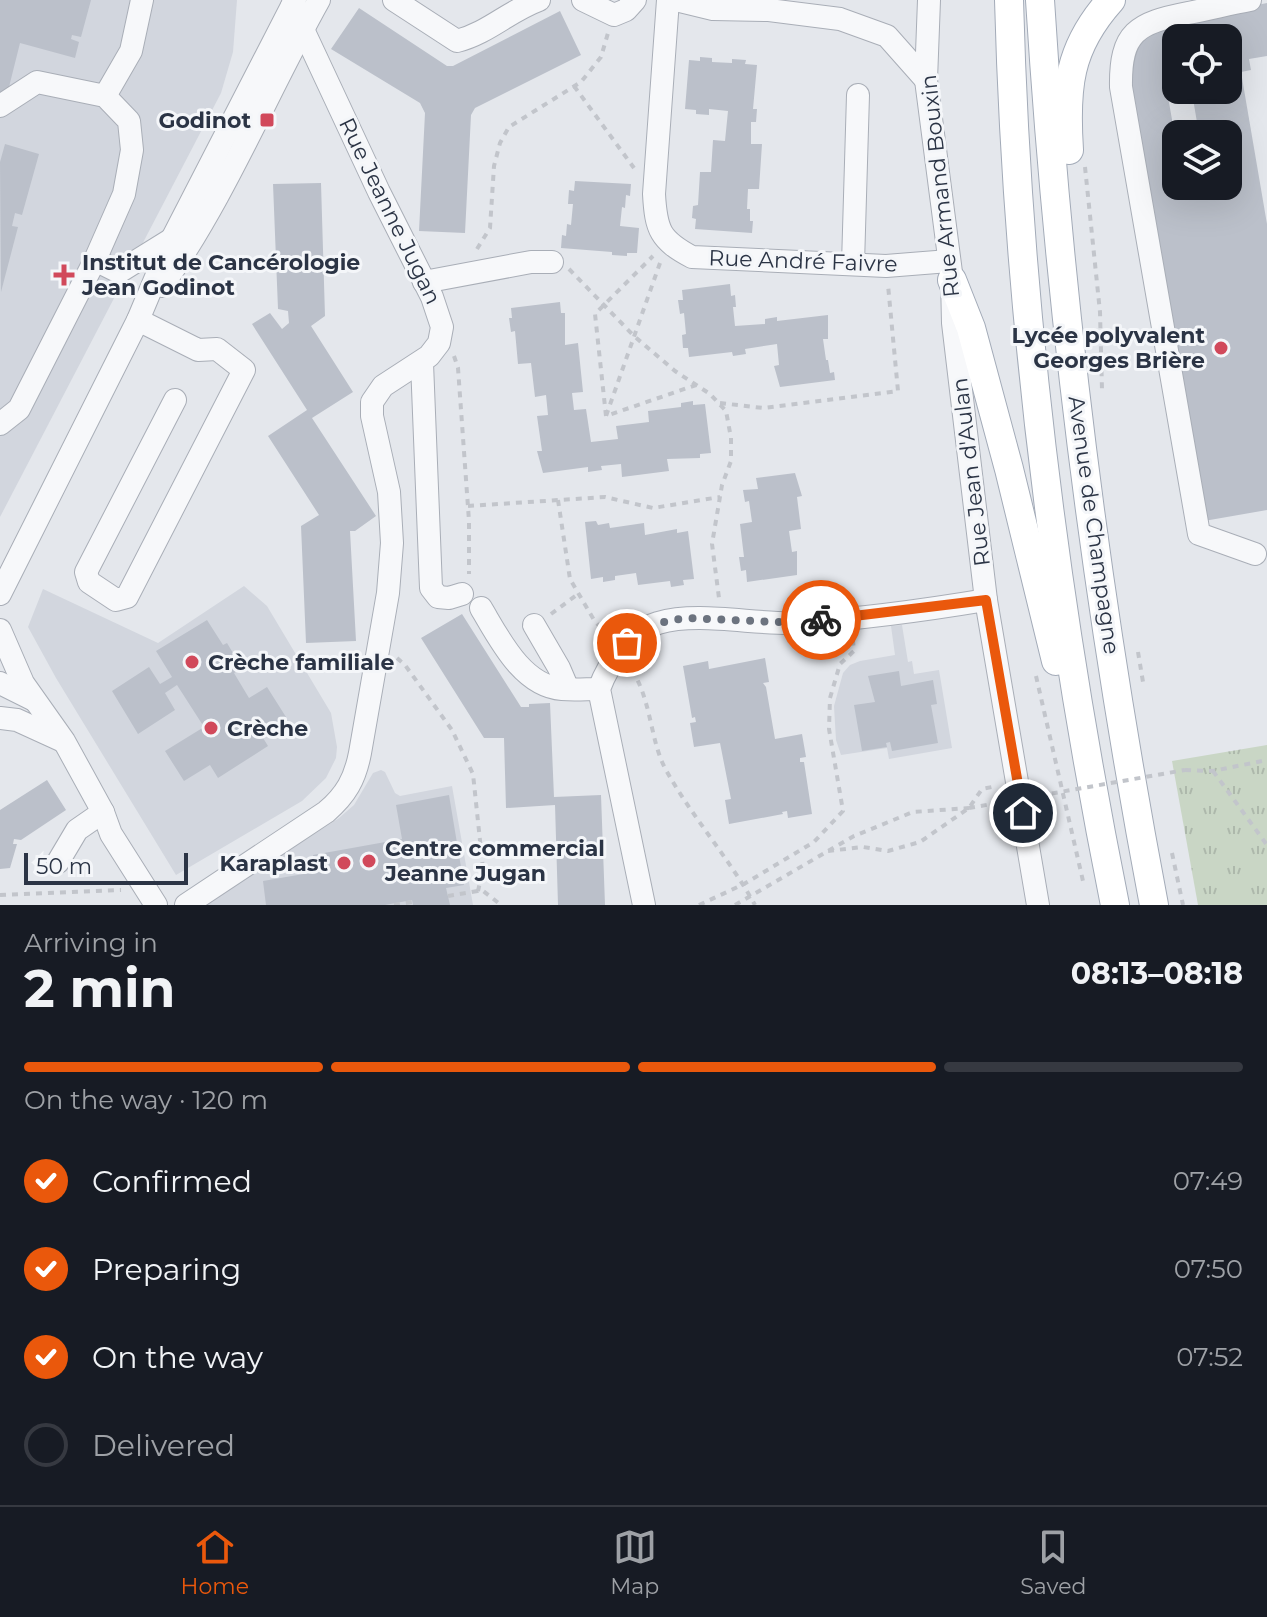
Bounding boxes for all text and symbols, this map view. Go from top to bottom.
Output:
map controls [1162,24,1242,200]
button: locate [1162,24,1242,104]
street label: Rue Armand Bouxin [915,73,965,299]
place label: Godinot [159,107,251,134]
marker: Godinot [258,111,276,129]
street label: Rue Jeanne Jugan [333,113,447,309]
button: layers [1162,120,1242,200]
street label: Rue André Faivre [708,244,898,278]
place label: Institut de Cancérologie Jean Godinot [81,249,360,301]
marker: Institut de Cancérologie Jean Godinot [53,264,75,286]
place label: Lycée polyvalent Georges Brière [1011,322,1205,374]
marker: Lycée polyvalent Georges Brière [1212,339,1230,357]
street label: Rue Jean d'Aulan [946,376,996,568]
street label: Avenue de Champagne [1062,394,1126,656]
courier [781,580,861,660]
icon: bike [799,598,843,642]
pin [593,609,661,677]
icon: bag [605,621,649,665]
place label: Crèche familiale [208,649,394,676]
marker: Crèche familiale [183,653,201,671]
place label: Crèche [227,715,308,742]
marker: Crèche [202,719,220,737]
pin [989,779,1057,847]
icon: home [1001,791,1045,835]
place label: Centre commercial Jeanne Jugan [384,835,605,887]
scale bar [24,849,188,885]
place label: Karaplast [220,850,328,877]
marker: Centre commercial Jeanne Jugan [360,852,378,870]
text: 50 m [36,853,92,880]
marker: Karaplast [335,854,353,872]
text: Arriving in [24,927,158,959]
text: 08:13–08:18 [1071,955,1243,992]
text: 2 min [24,957,176,1020]
text: On the way · 120 m [24,1084,268,1116]
icon: check [24,1159,68,1203]
text: Confirmed [92,1163,252,1200]
text: 07:49 [1173,1165,1243,1197]
icon: check [24,1247,68,1291]
text: Preparing [92,1251,241,1288]
text: 07:50 [1174,1253,1243,1285]
icon: check [24,1335,68,1379]
text: On the way [92,1339,263,1376]
text: 07:52 [1176,1341,1243,1373]
text: Delivered [92,1427,235,1464]
tab: Home [181,1525,249,1600]
tab: Map [610,1525,659,1600]
tab: Saved [1020,1525,1086,1600]

